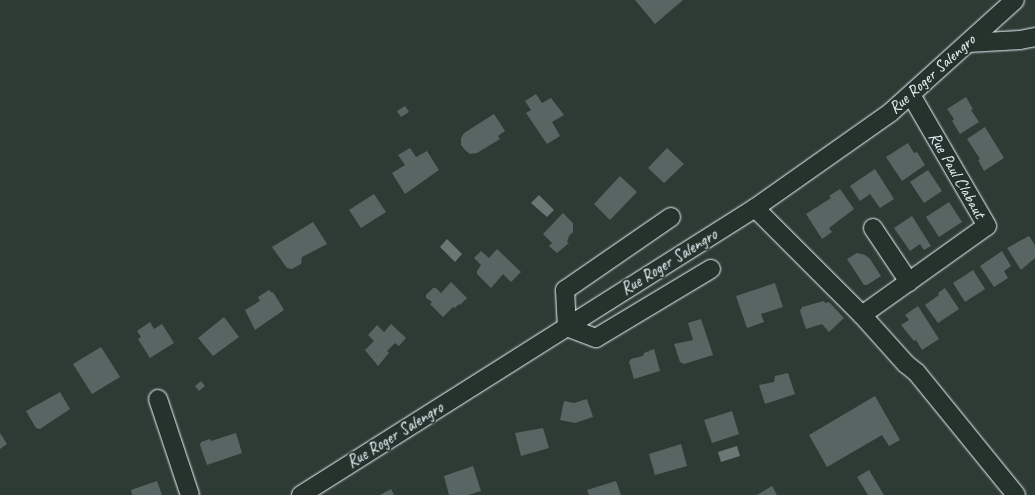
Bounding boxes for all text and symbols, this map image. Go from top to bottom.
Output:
street label: Rue Roger Salengro [884,29,980,119]
street label: Rue Paul Clabaut [924,128,990,222]
street label: Rue Roger Salengro [617,224,721,300]
street label: Rue Roger Salengro [343,397,447,473]

